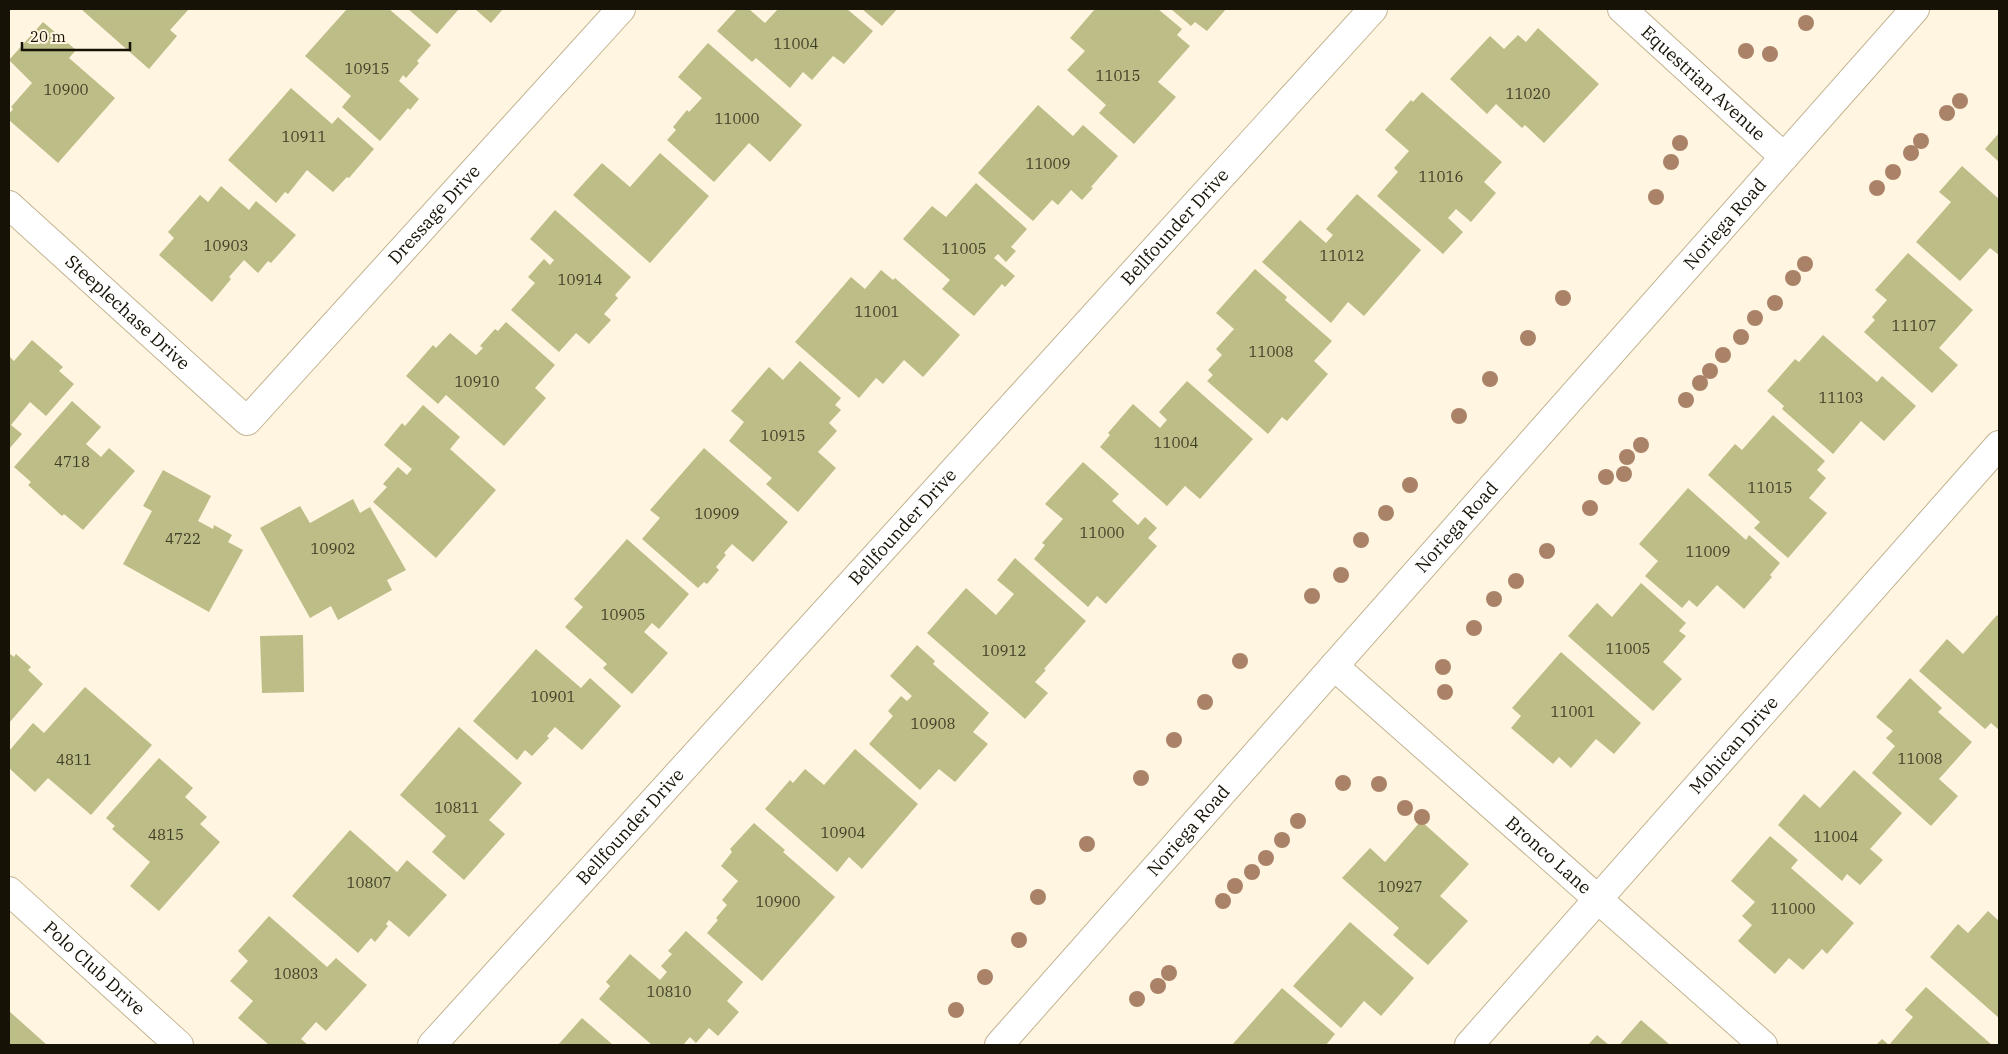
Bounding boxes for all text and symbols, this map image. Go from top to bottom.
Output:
scale bar [22,20,130,52]
street label: Equestrian Avenue [1637,20,1771,145]
text: 20 m [30,27,66,46]
house number: 11004 [773,34,819,53]
house number: 10915 [344,59,390,78]
house number: 11015 [1095,66,1141,85]
house number: 10900 [43,80,89,99]
house number: 11020 [1505,84,1551,103]
house number: 11000 [714,109,760,128]
house number: 10911 [281,127,327,146]
house number: 11009 [1025,154,1071,173]
street label: Dressage Drive [383,160,485,269]
street label: Bellfounder Drive [1116,164,1233,290]
house number: 11016 [1418,167,1464,186]
street label: Noriega Road [1678,173,1771,274]
house number: 10903 [203,236,249,255]
house number: 11005 [941,239,987,258]
house number: 11012 [1319,246,1365,265]
street label: Steeplechase Drive [61,250,195,375]
house number: 10914 [557,270,603,289]
house number: 11001 [854,302,900,321]
house number: 11107 [1891,316,1937,335]
house number: 11008 [1248,342,1294,361]
house number: 10910 [454,372,500,391]
house number: 11103 [1818,388,1864,407]
house number: 10915 [760,426,806,445]
house number: 11004 [1153,433,1199,452]
house number: 4718 [54,452,90,471]
street label: Bellfounder Drive [843,463,961,590]
street label: Noriega Road [1410,477,1503,577]
house number: 11015 [1747,478,1793,497]
house number: 10909 [694,504,740,523]
house number: 11000 [1079,523,1125,542]
house number: 4722 [165,529,201,548]
house number: 10902 [310,539,356,558]
house number: 11009 [1685,542,1731,561]
house number: 10905 [600,605,646,624]
house number: 11005 [1605,639,1651,658]
house number: 10912 [981,641,1027,660]
house number: 10901 [530,687,576,706]
street label: Mohican Drive [1684,691,1783,799]
house number: 11001 [1550,702,1596,721]
house number: 10908 [910,714,956,733]
house number: 11008 [1897,749,1943,768]
house number: 4811 [56,750,92,769]
street label: Bellfounder Drive [571,763,689,889]
street label: Noriega Road [1142,780,1235,881]
house number: 10811 [434,798,480,817]
street label: Bronco Lane [1501,811,1596,899]
house number: 10904 [820,823,866,842]
house number: 4815 [148,825,184,844]
house number: 11004 [1813,827,1859,846]
house number: 10807 [346,873,392,892]
house number: 10927 [1377,877,1423,896]
house number: 10900 [755,892,801,911]
house number: 11000 [1770,899,1816,918]
street label: Polo Club Drive [39,916,150,1020]
house number: 10803 [273,964,319,983]
house number: 10810 [646,982,692,1001]

